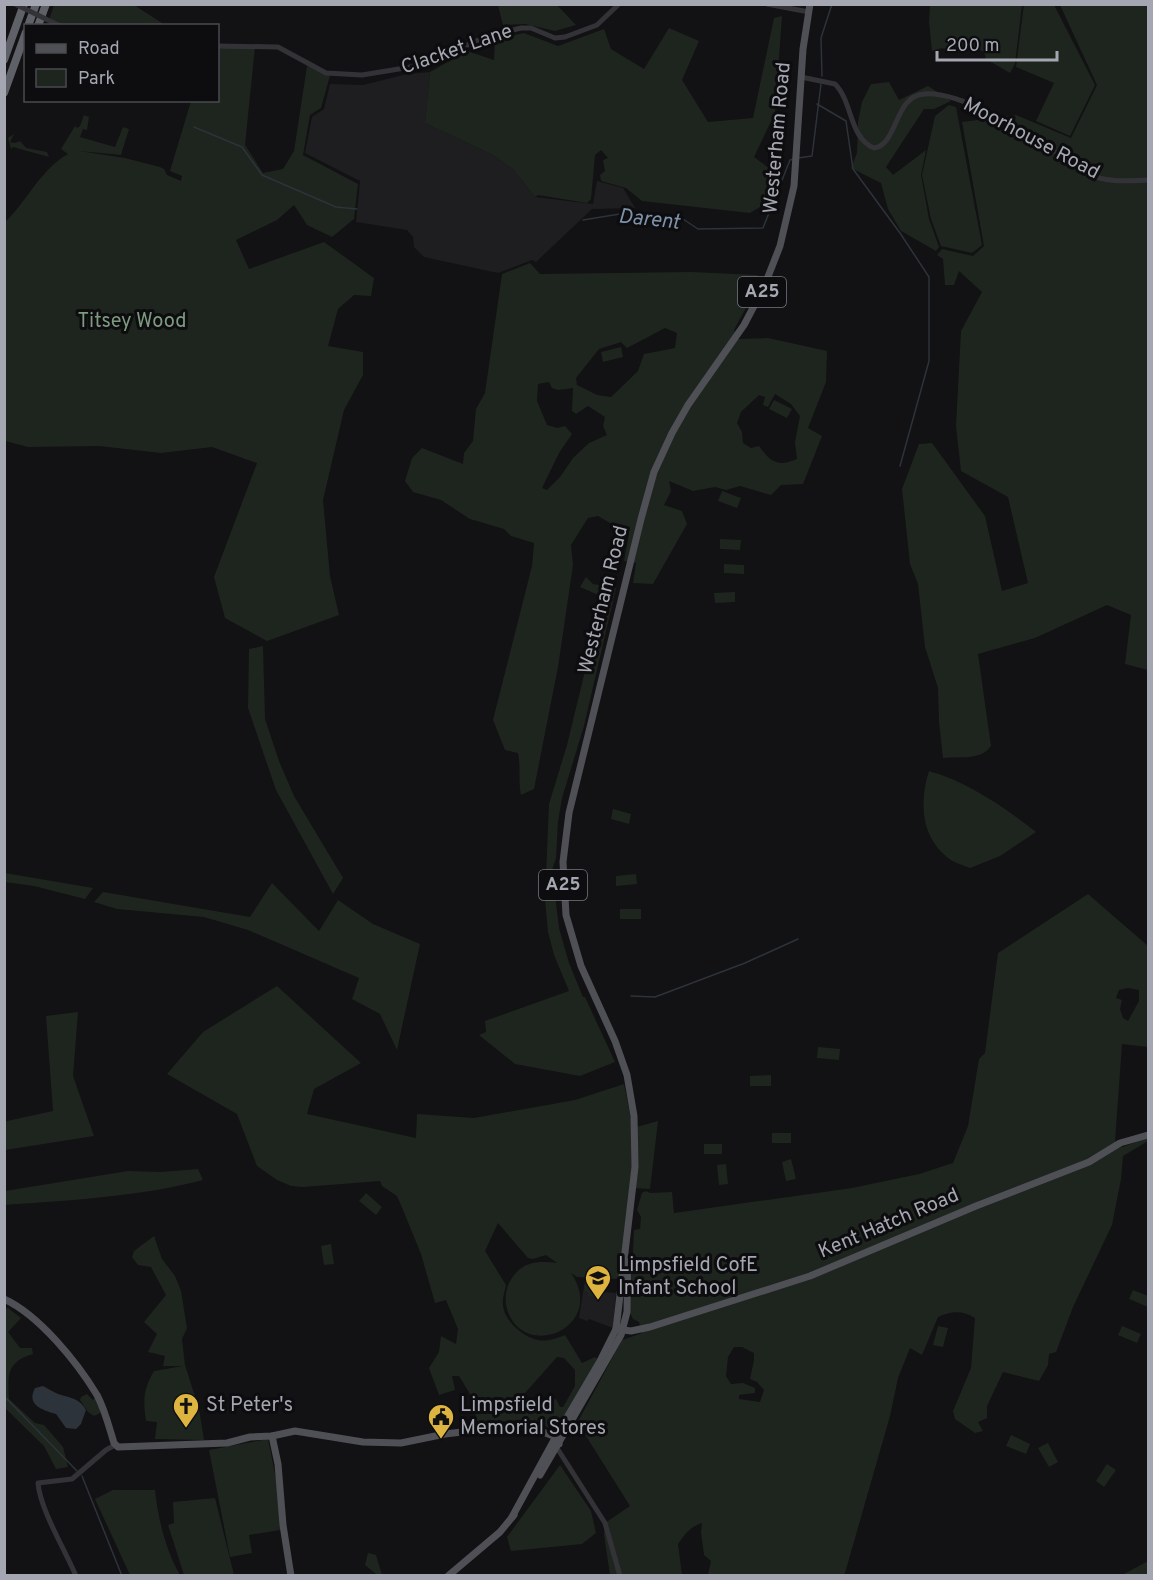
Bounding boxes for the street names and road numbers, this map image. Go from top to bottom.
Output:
street label: Clacket Lane [398,19,516,81]
street label: Westerham Road [758,61,798,215]
street label: Moorhouse Road [958,92,1104,186]
road number: A25 [738,277,786,307]
street label: Westerham Road [573,523,635,677]
road number: A25 [539,870,587,900]
street label: Kent Hatch Road [815,1183,963,1265]

